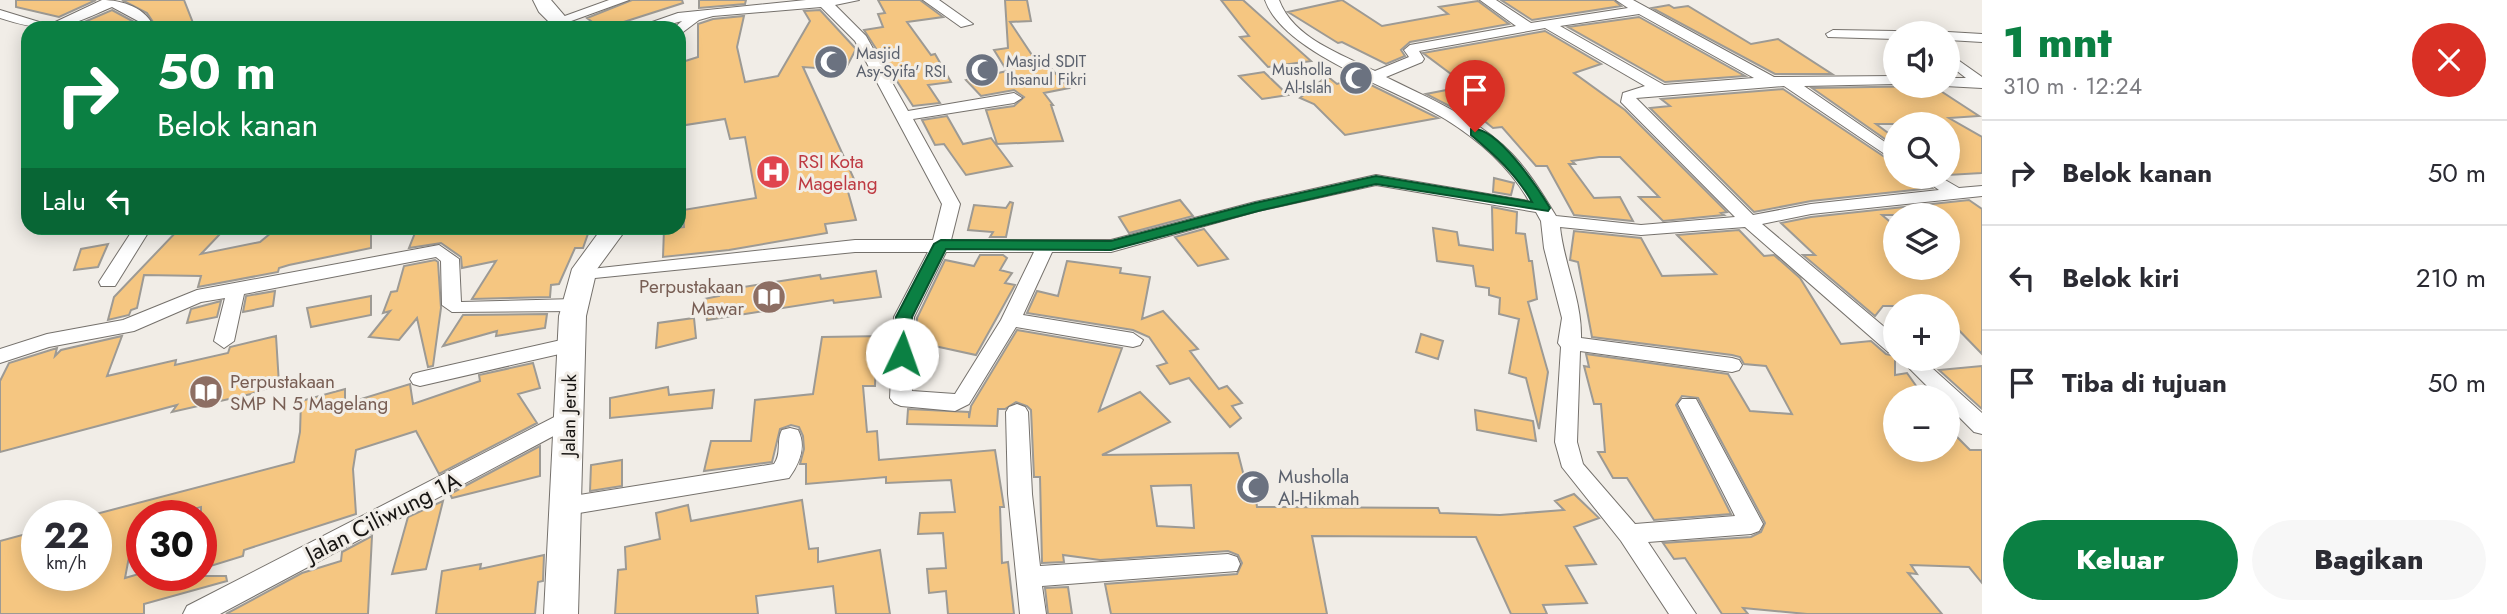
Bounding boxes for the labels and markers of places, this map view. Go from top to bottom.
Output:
place label: Masjid Asy-Syifa' RSI [856,42,946,83]
mosque icon: Masjid Asy-Syifa' RSI [812,43,850,81]
place label: Masjid SDIT Ihsanul Fikri [1006,50,1087,91]
mosque icon: Masjid SDIT Ihsanul Fikri [963,51,1001,89]
place label: Musholla Al-Islah [1272,58,1332,99]
mosque icon: Musholla Al-Islah [1337,59,1375,97]
pin [1445,60,1505,132]
place label: RSI Kota Magelang [798,148,877,197]
hospital icon: RSI Kota Magelang [754,153,792,191]
place label: Perpustakaan Mawar [639,273,744,322]
library icon: Perpustakaan Mawar [750,278,788,316]
place label: Perpustakaan SMP N 5 Magelang [230,368,388,417]
library icon: Perpustakaan SMP N 5 Magelang [187,373,225,411]
place label: Musholla Al-Hikmah [1278,463,1360,512]
mosque icon: Musholla Al-Hikmah [1234,468,1272,506]

